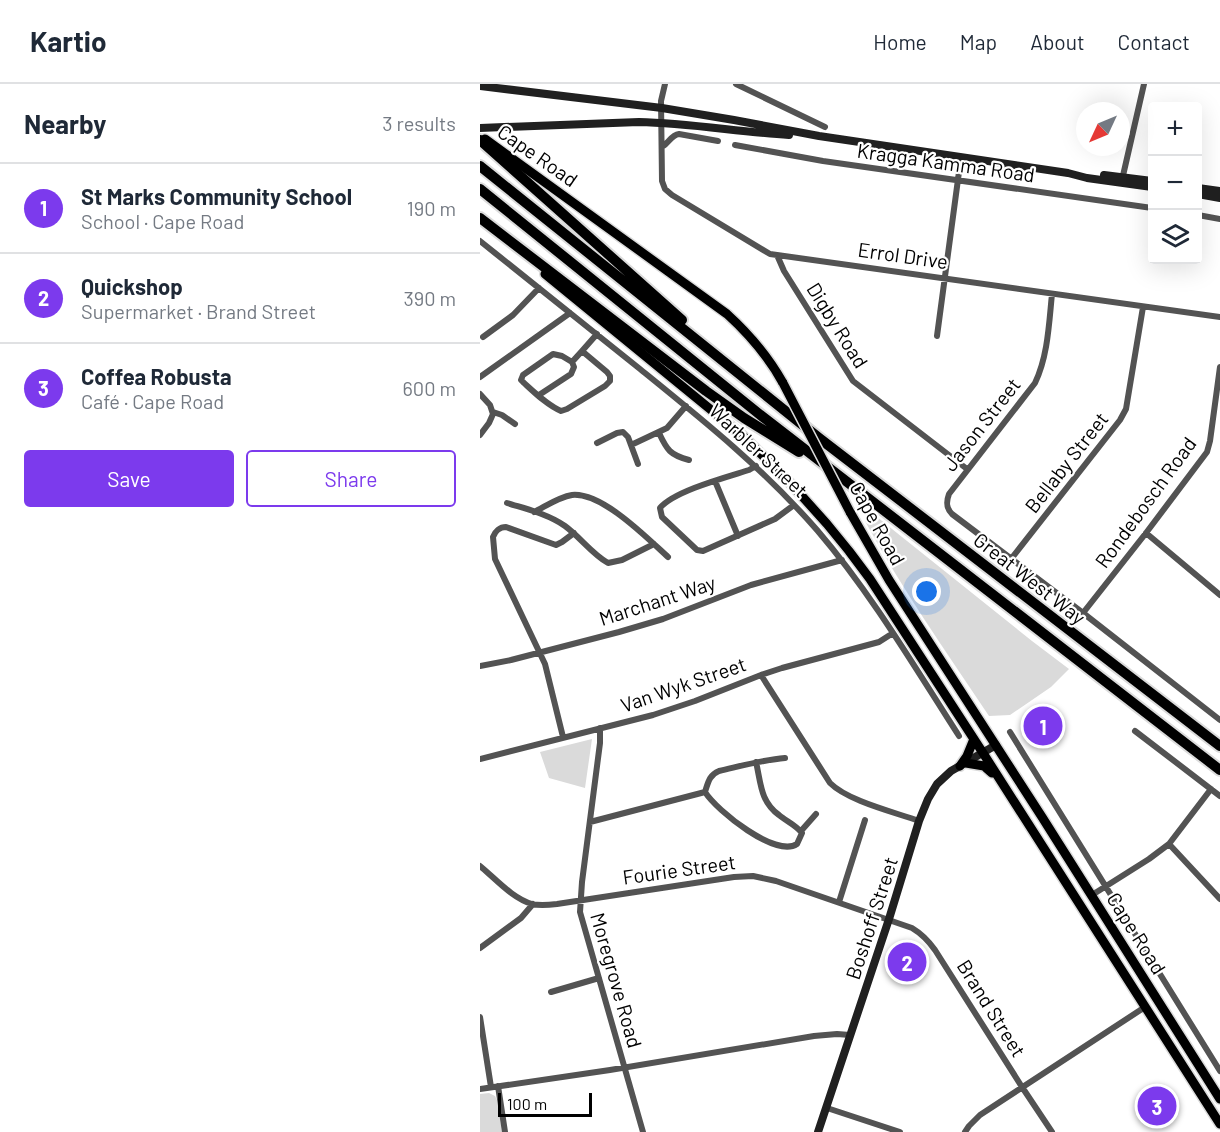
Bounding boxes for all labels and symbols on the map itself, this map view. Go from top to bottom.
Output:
north arrow [1076,102,1130,156]
street label: Cape Road [493,119,583,191]
street label: Kragga Kamma Road [856,138,1036,186]
street label: Errol Drive [856,237,950,273]
street label: Digby Road [802,278,874,372]
street label: Jason Street [937,373,1025,475]
street label: Warbler Street [705,398,813,502]
street label: Bellaby Street [1019,407,1113,517]
street label: Rondebosch Road [1089,432,1201,572]
street label: Cape Road [845,477,911,569]
street label: Great West Way [969,527,1091,629]
street label: Marchant Way [596,570,718,630]
your location [912,577,941,606]
street label: Van Wyk Street [617,651,749,717]
pin: 1 [1024,704,1062,748]
street label: Fourie Street [621,849,737,889]
street label: Boshoff Street [840,854,902,982]
street label: Cape Road [1102,888,1172,978]
street label: Moregrove Road [586,910,648,1050]
pin: 2 [888,940,926,984]
street label: Brand Street [953,955,1031,1061]
pin: 3 [1138,1084,1176,1128]
scale bar [498,1090,592,1118]

